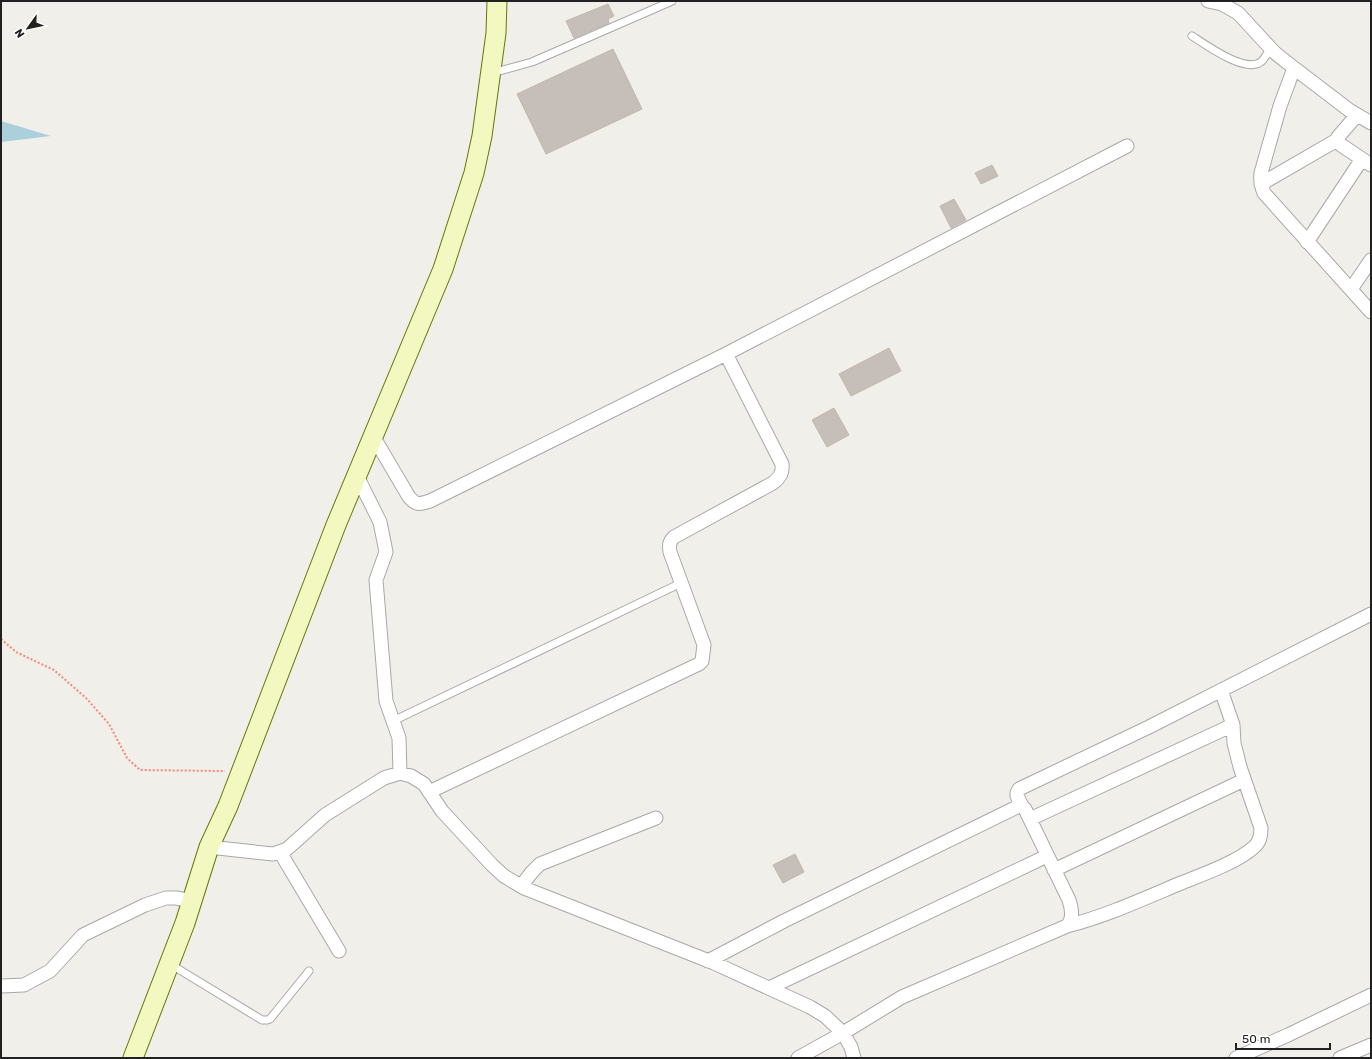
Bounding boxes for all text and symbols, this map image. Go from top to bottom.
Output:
north arrow [8,8,48,48]
text: N [12,26,28,40]
scale bar [1236,1025,1330,1051]
text: 50 m [1242,1032,1270,1046]

